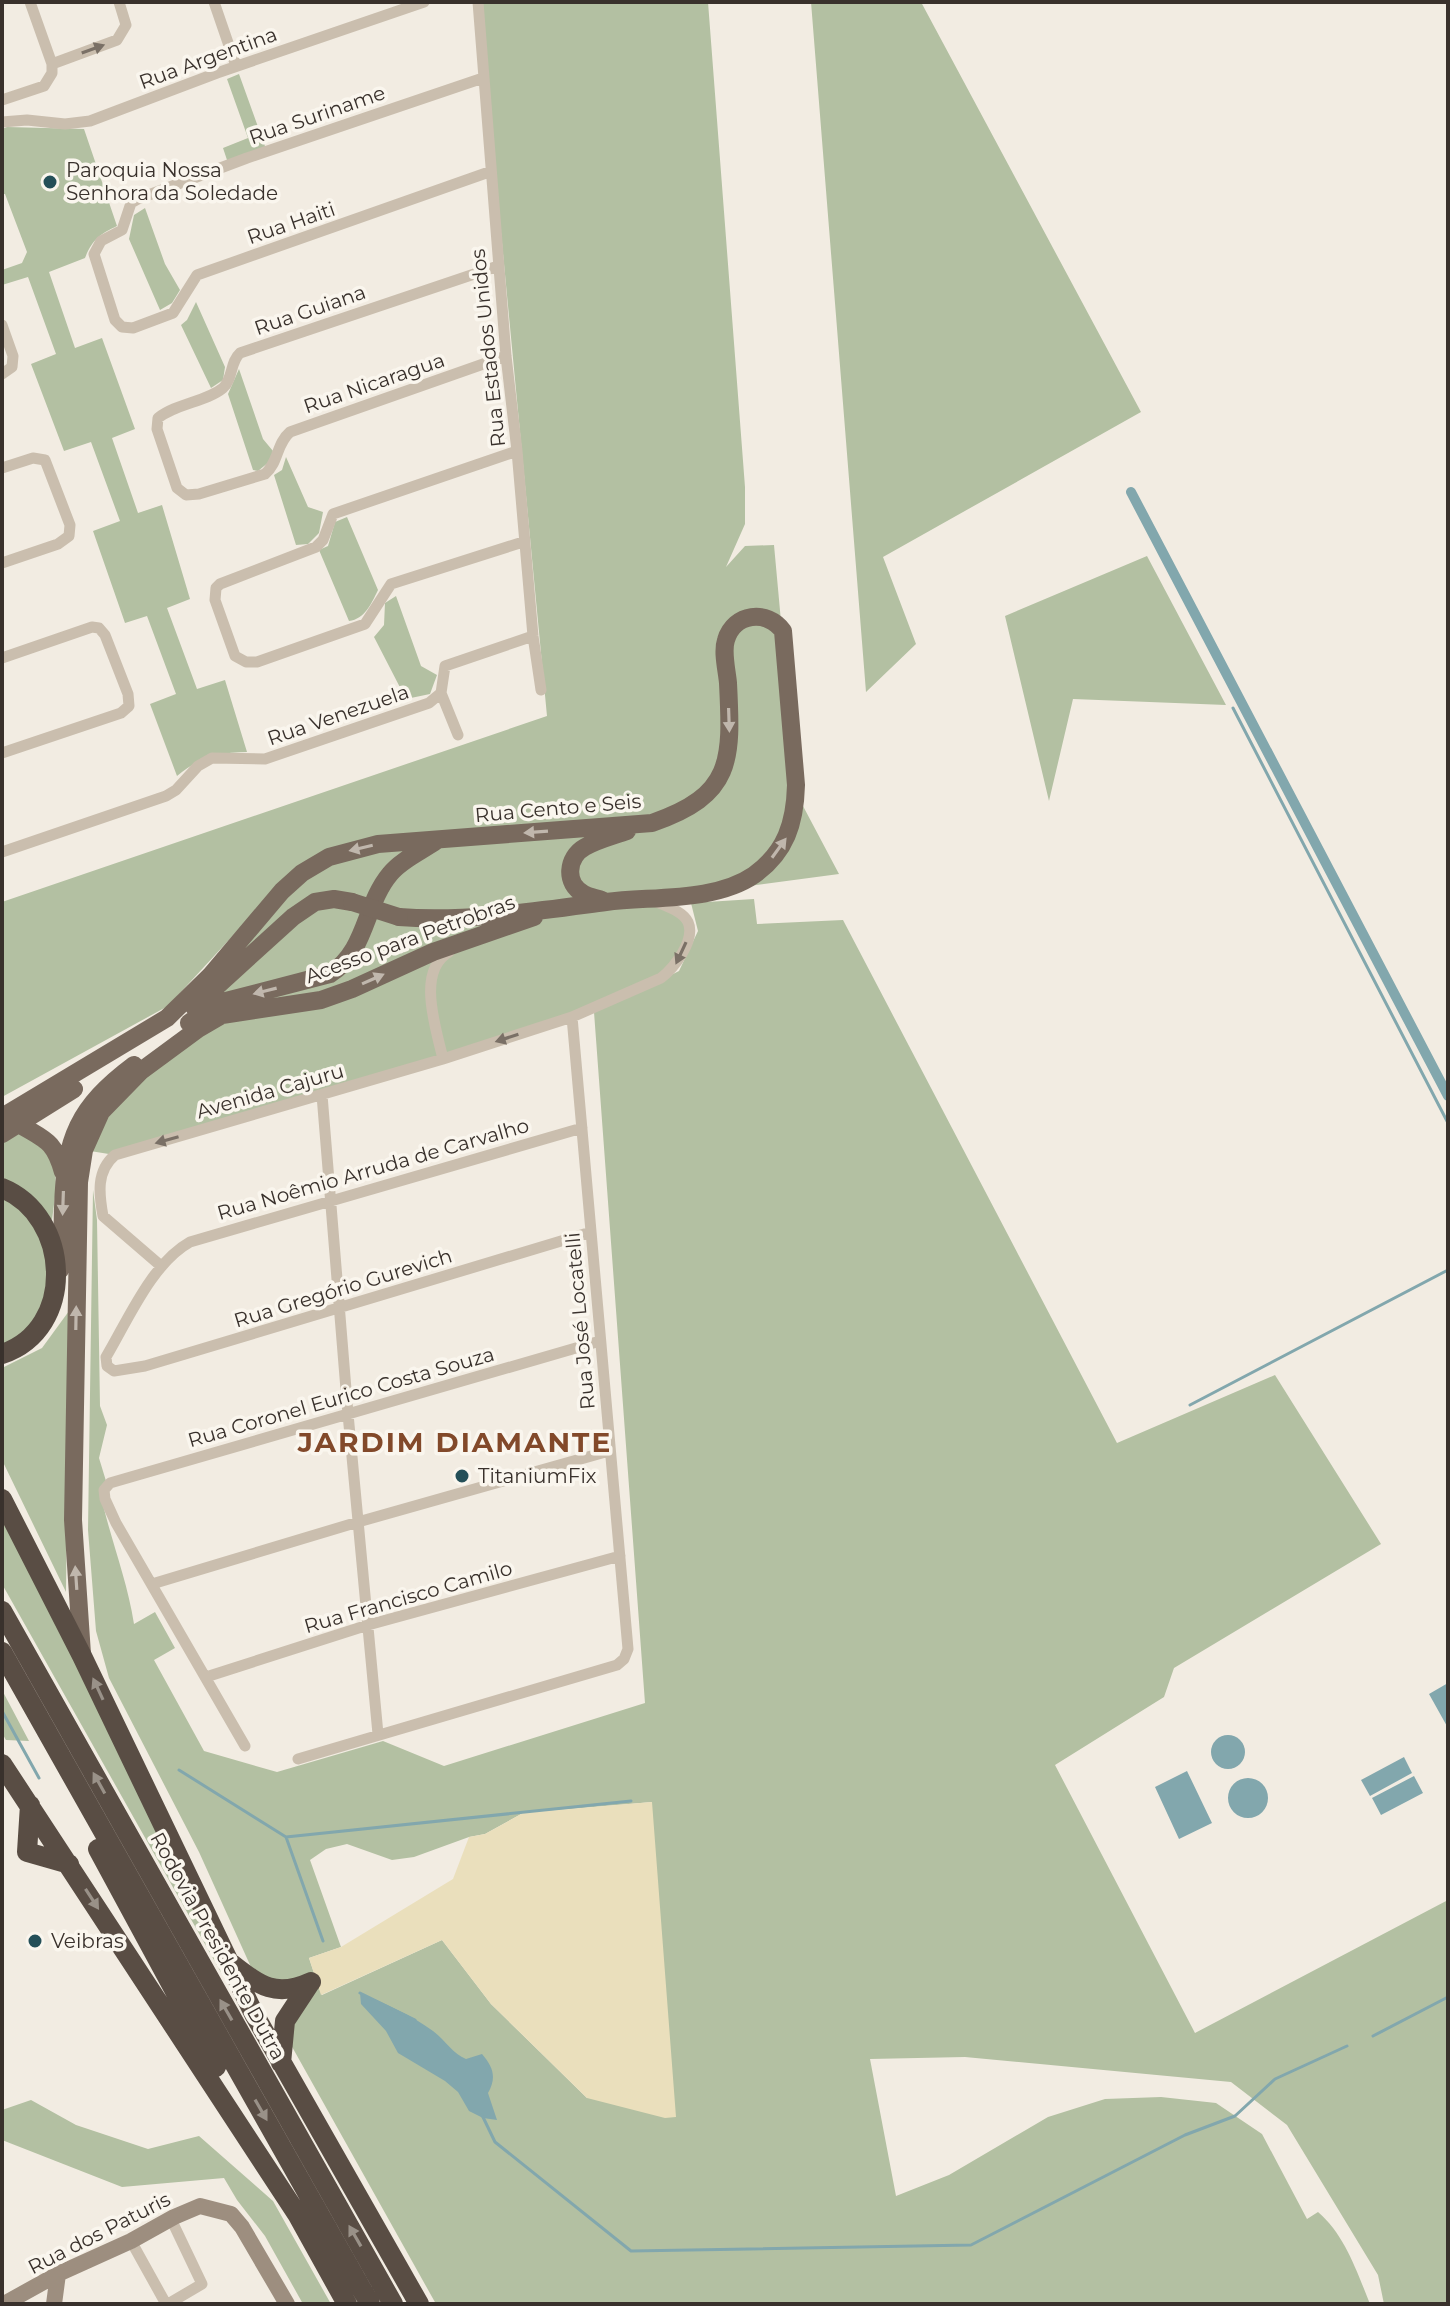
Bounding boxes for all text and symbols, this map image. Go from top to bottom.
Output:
street label: Rua Argentina [136,22,280,94]
one-way arrow [81,42,105,54]
street label: Rua Suriname [246,80,388,150]
place label: Paroquia Nossa Senhora da Soledade [66,158,278,205]
marker: Paroquia Nossa Senhora da Soledade [41,173,59,191]
street label: Rua Haiti [244,197,338,249]
street label: Rua Estados Unidos [466,247,510,448]
street label: Rua Guiana [251,280,369,340]
street label: Rua Nicaragua [300,348,448,418]
street label: Rua Venezuela [264,680,412,750]
one-way arrow [723,707,736,733]
street label: Rua Cento e Seis [474,789,642,827]
one-way arrow [523,826,548,839]
one-way arrow [771,837,787,859]
one-way arrow [348,842,373,855]
street label: Acesso para Petrobras [302,890,518,988]
one-way arrow [674,942,688,965]
one-way arrow [362,973,385,986]
one-way arrow [252,985,277,997]
one-way arrow [495,1032,519,1045]
street label: Avenida Cajuru [194,1058,346,1124]
street label: Rua Noêmio Arruda de Carvalho [214,1113,532,1225]
one-way arrow [154,1134,178,1147]
one-way arrow [57,1191,69,1216]
street label: Rua José Locatelli [560,1231,600,1411]
street label: Rua Gregório Gurevich [231,1243,455,1333]
one-way arrow [70,1305,83,1330]
street label: Rua Coronel Eurico Costa Souza [185,1342,497,1452]
district label: JARDIM DIAMANTE [297,1425,612,1459]
place label: TitaniumFix [478,1464,597,1488]
marker: TitaniumFix [453,1467,471,1485]
street label: Rua Francisco Camilo [301,1556,515,1638]
one-way arrow [69,1565,82,1590]
one-way arrow [91,1677,105,1701]
one-way arrow [92,1772,106,1795]
street label: Rodovia Presidente Dutra [145,1828,291,2064]
one-way arrow [84,1888,98,1910]
place label: Veibras [51,1929,124,1953]
marker: Veibras [26,1932,44,1950]
one-way arrow [220,1999,234,2021]
one-way arrow [253,2099,267,2121]
street label: Rua dos Paturis [24,2187,174,2279]
one-way arrow [348,2225,362,2247]

